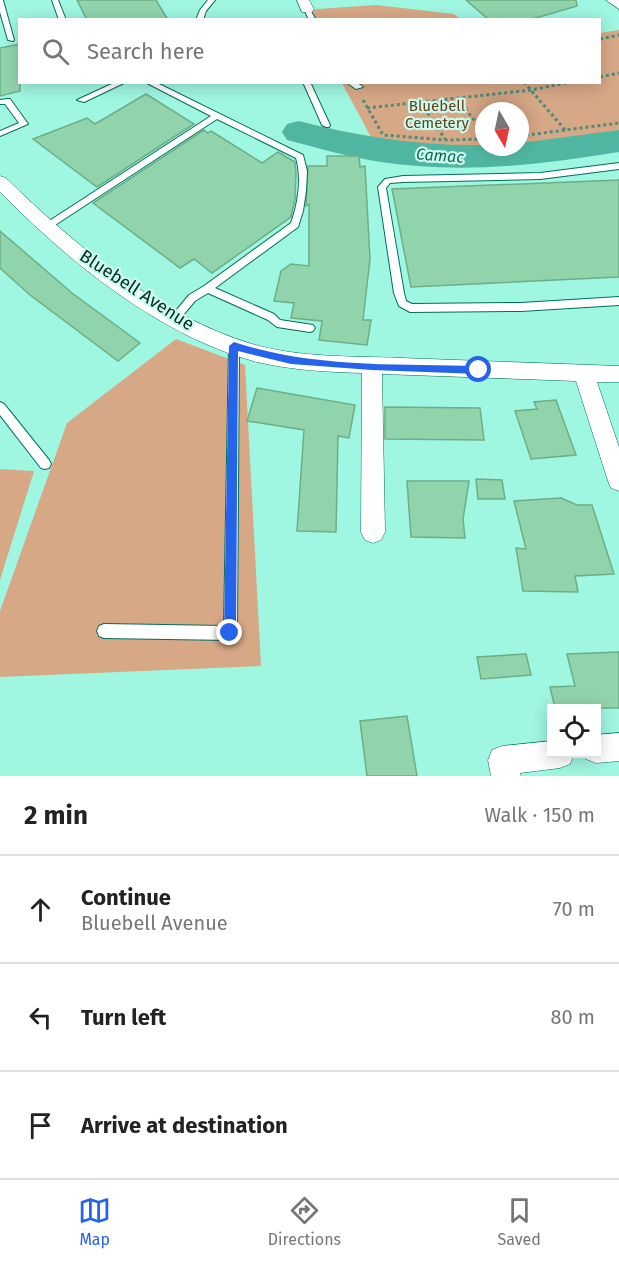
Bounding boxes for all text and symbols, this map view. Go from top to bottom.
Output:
search box [18,18,601,84]
icon: search [39,35,72,68]
text: Search here [87,38,205,65]
park label: Bluebell Cemetery [405,97,470,132]
north arrow [475,102,529,156]
water label: Camac [415,144,465,167]
street label: Bluebell Avenue [76,245,198,335]
route start [465,356,491,382]
route end [216,619,242,645]
map controls [547,704,601,758]
button: locate [547,704,601,758]
text: 2 min [24,800,88,831]
text: Walk · 150 m [485,803,595,827]
text: Continue [81,884,171,911]
icon: ahead [24,893,57,926]
text: 70 m [553,897,595,921]
text: Bluebell Avenue [81,911,228,935]
icon: left [24,1001,57,1034]
text: Turn left [81,1004,166,1031]
text: 80 m [550,1005,595,1029]
icon: arrive [24,1109,57,1142]
text: Arrive at destination [81,1112,288,1139]
tab: Map [78,1194,111,1249]
tab: Directions [268,1194,341,1249]
tab: Saved [497,1194,541,1249]

